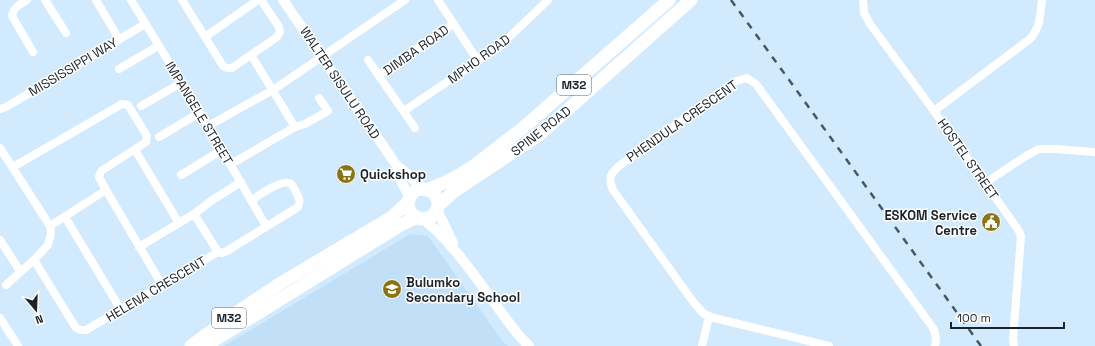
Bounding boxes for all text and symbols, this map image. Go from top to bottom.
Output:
street label: DIMBA ROAD [380,21,452,79]
street label: WALTER SISULU ROAD [296,24,384,142]
street label: MPHO ROAD [444,31,514,87]
street label: MISSISSIPPI WAY [25,34,121,100]
street label: IMPANGELE STREET [161,58,237,168]
road number: M32 [557,75,591,95]
street label: PHENDULA CRESCENT [623,76,741,166]
street label: SPINE ROAD [507,102,575,160]
street label: HOSTEL STREET [934,115,1003,203]
supermarket icon: Quickshop [335,163,357,185]
place label: Quickshop [360,166,426,183]
place label: ESKOM Service Centre [884,207,977,239]
public building icon: ESKOM Service Centre [980,211,1002,233]
street label: HELENA CRESCENT [103,252,210,326]
place label: Bulumko Secondary School [406,274,520,306]
school or university icon: Bulumko Secondary School [381,278,403,300]
north arrow [16,290,56,330]
scale bar [951,304,1064,330]
road number: M32 [212,308,246,328]
text: 100 m [957,310,991,326]
text: N [33,312,45,327]

